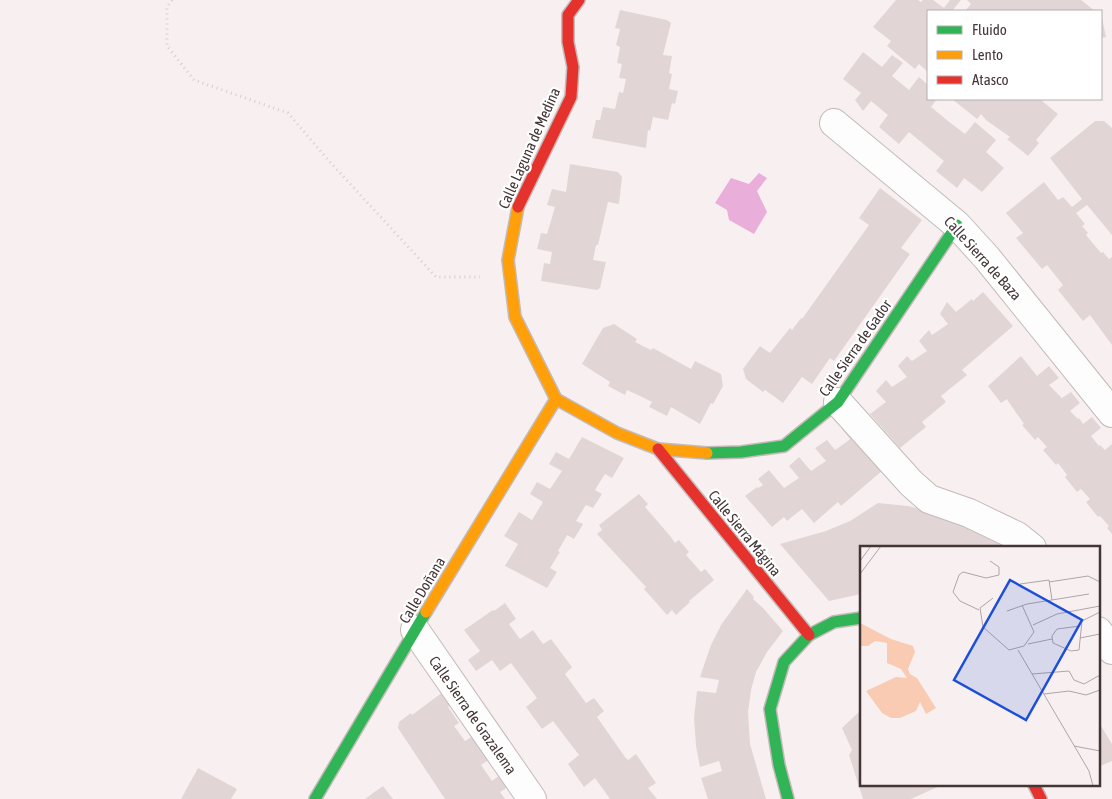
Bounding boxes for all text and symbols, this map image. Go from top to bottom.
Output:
legend [927,10,1102,100]
text: Fluido [972,21,1007,38]
text: Lento [972,46,1003,63]
text: Atasco [972,71,1009,88]
street label: Calle Laguna de Medina [495,85,563,211]
street label: Calle Sierra de Baza [941,213,1025,303]
street label: Calle Sierra de Gador [815,296,895,400]
street label: Calle Sierra Mágina [705,487,785,579]
inset map [860,546,1100,786]
street label: Calle Doñana [396,554,448,626]
street label: Calle Sierra de Grazalema [426,653,520,777]

